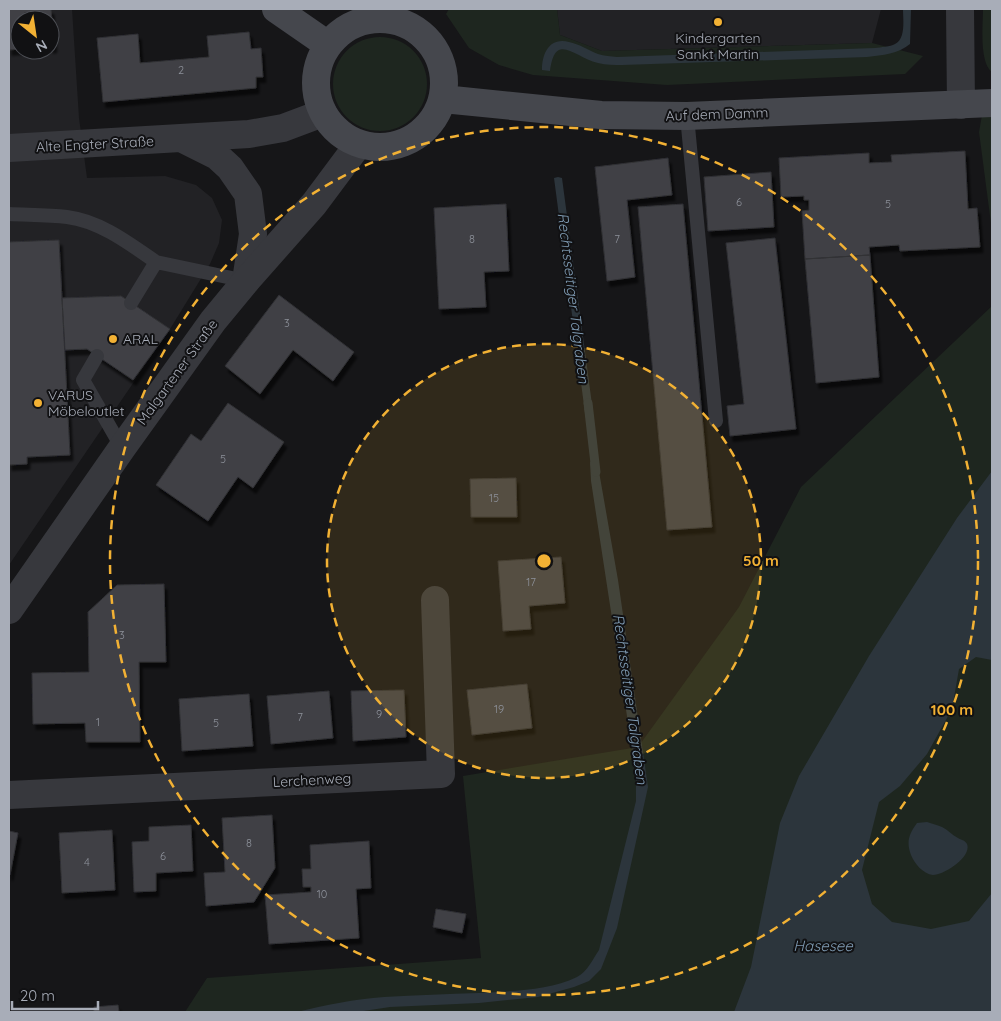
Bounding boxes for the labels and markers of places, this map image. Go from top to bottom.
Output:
marker: Kindergarten Sankt Martin [712,16,724,28]
place label: Kindergarten Sankt Martin [675,29,761,63]
place label: ARAL [123,330,158,348]
marker: ARAL [107,333,119,345]
place label: VARUS Möbeloutlet [48,386,125,420]
marker: VARUS Möbeloutlet [32,397,44,409]
centre of rings [535,552,553,570]

